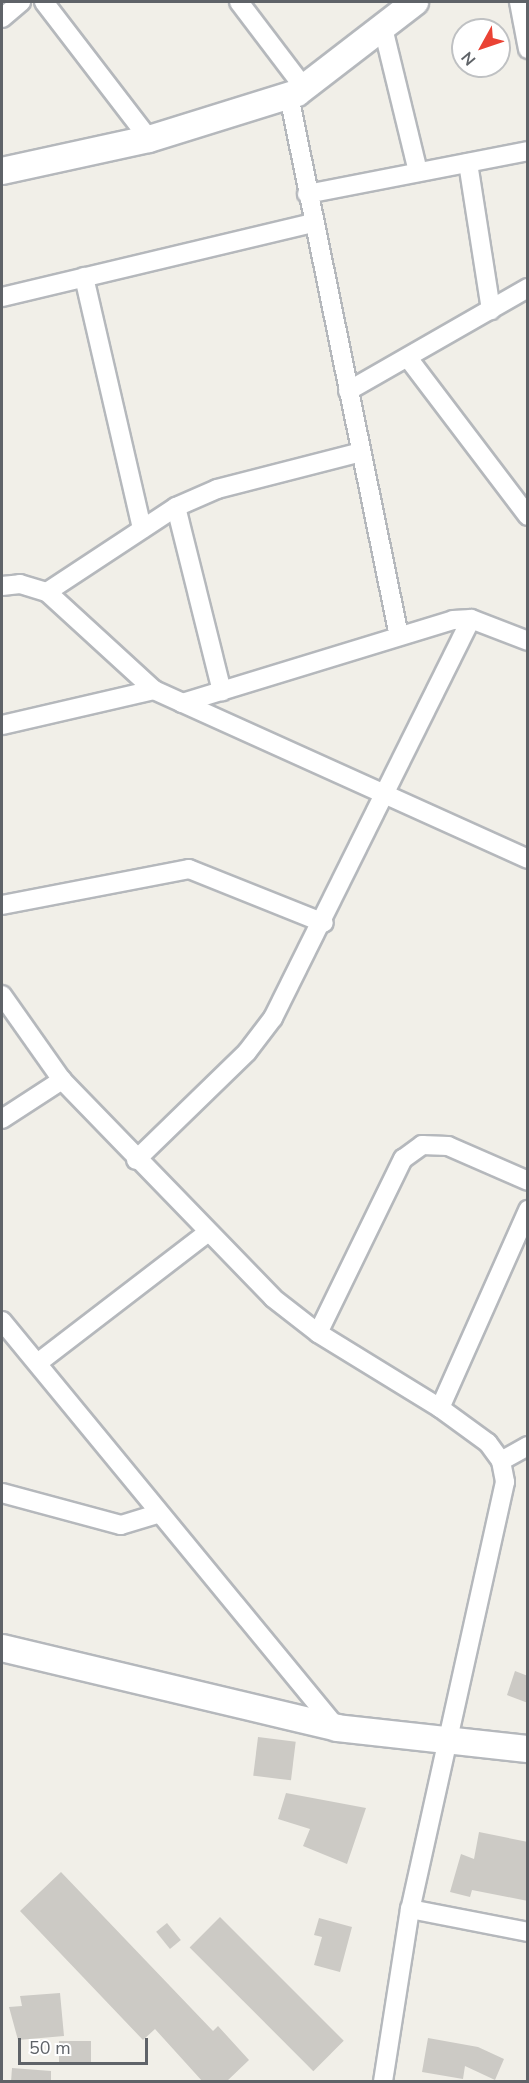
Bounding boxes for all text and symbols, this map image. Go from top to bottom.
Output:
north arrow [451,18,511,78]
text: N [456,47,481,70]
scale bar [21,2026,152,2064]
text: 50 m [29,2036,71,2060]

